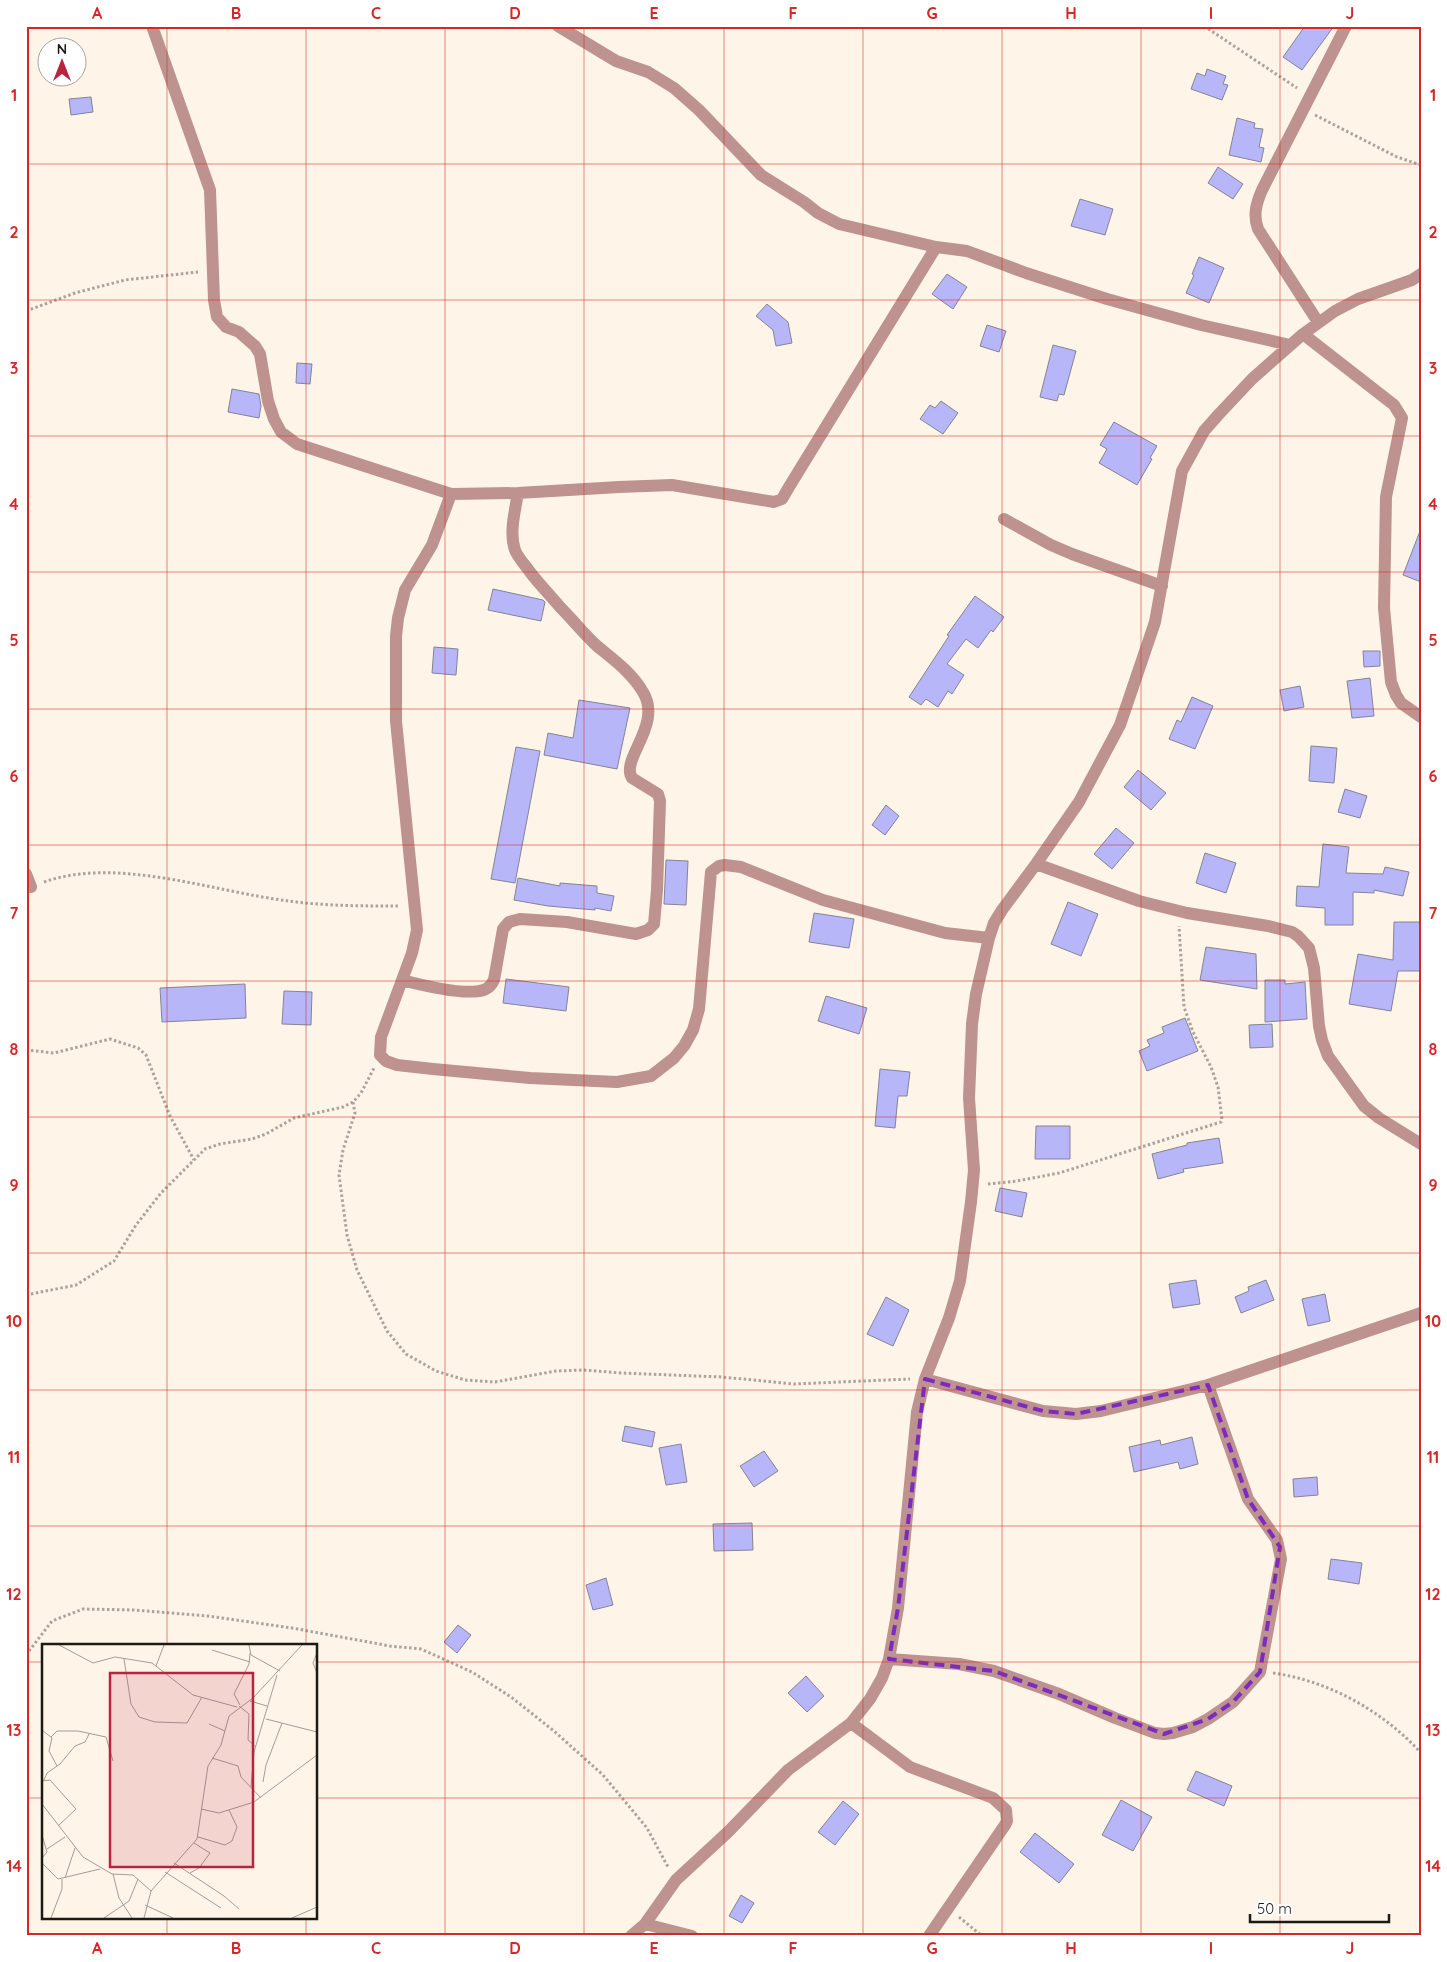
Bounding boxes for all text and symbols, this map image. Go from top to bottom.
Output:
text: A [92,3,103,23]
text: B [231,3,241,23]
text: C [371,3,381,23]
text: D [509,3,521,23]
text: E [649,3,659,23]
text: F [789,3,798,23]
text: G [926,3,938,23]
text: H [1065,3,1077,23]
text: I [1209,3,1213,23]
text: J [1346,3,1354,23]
north arrow [38,38,88,88]
text: N [57,40,67,58]
text: 1 [11,85,17,105]
text: 1 [1430,85,1436,105]
text: 2 [9,222,19,242]
text: 2 [1428,222,1438,242]
text: 3 [10,358,18,378]
text: 3 [1429,358,1437,378]
text: 4 [9,494,19,514]
text: 4 [1428,494,1438,514]
text: 5 [9,630,19,650]
text: 5 [1428,630,1438,650]
text: 6 [10,766,19,786]
text: 6 [1429,766,1438,786]
text: 7 [10,903,19,923]
text: 7 [1429,903,1438,923]
text: 8 [10,1039,19,1059]
text: 8 [1429,1039,1438,1059]
text: 9 [9,1175,19,1195]
text: 9 [1428,1175,1438,1195]
text: 10 [6,1311,22,1331]
text: 10 [1425,1311,1441,1331]
text: 11 [8,1447,20,1467]
text: 11 [1427,1447,1439,1467]
text: 12 [6,1584,22,1604]
text: 12 [1425,1584,1441,1604]
inset map [42,1644,318,1920]
text: 13 [7,1720,21,1740]
text: 13 [1426,1720,1440,1740]
text: 14 [6,1856,22,1876]
text: 14 [1425,1856,1441,1876]
scale bar [1250,1892,1388,1924]
text: 50 m [1257,1899,1292,1918]
text: A [92,1938,103,1958]
text: B [231,1938,241,1958]
text: C [371,1938,381,1958]
text: D [509,1938,521,1958]
text: E [649,1938,659,1958]
text: F [789,1938,798,1958]
text: G [926,1938,938,1958]
text: H [1065,1938,1077,1958]
text: I [1209,1938,1213,1958]
text: J [1346,1938,1354,1958]

